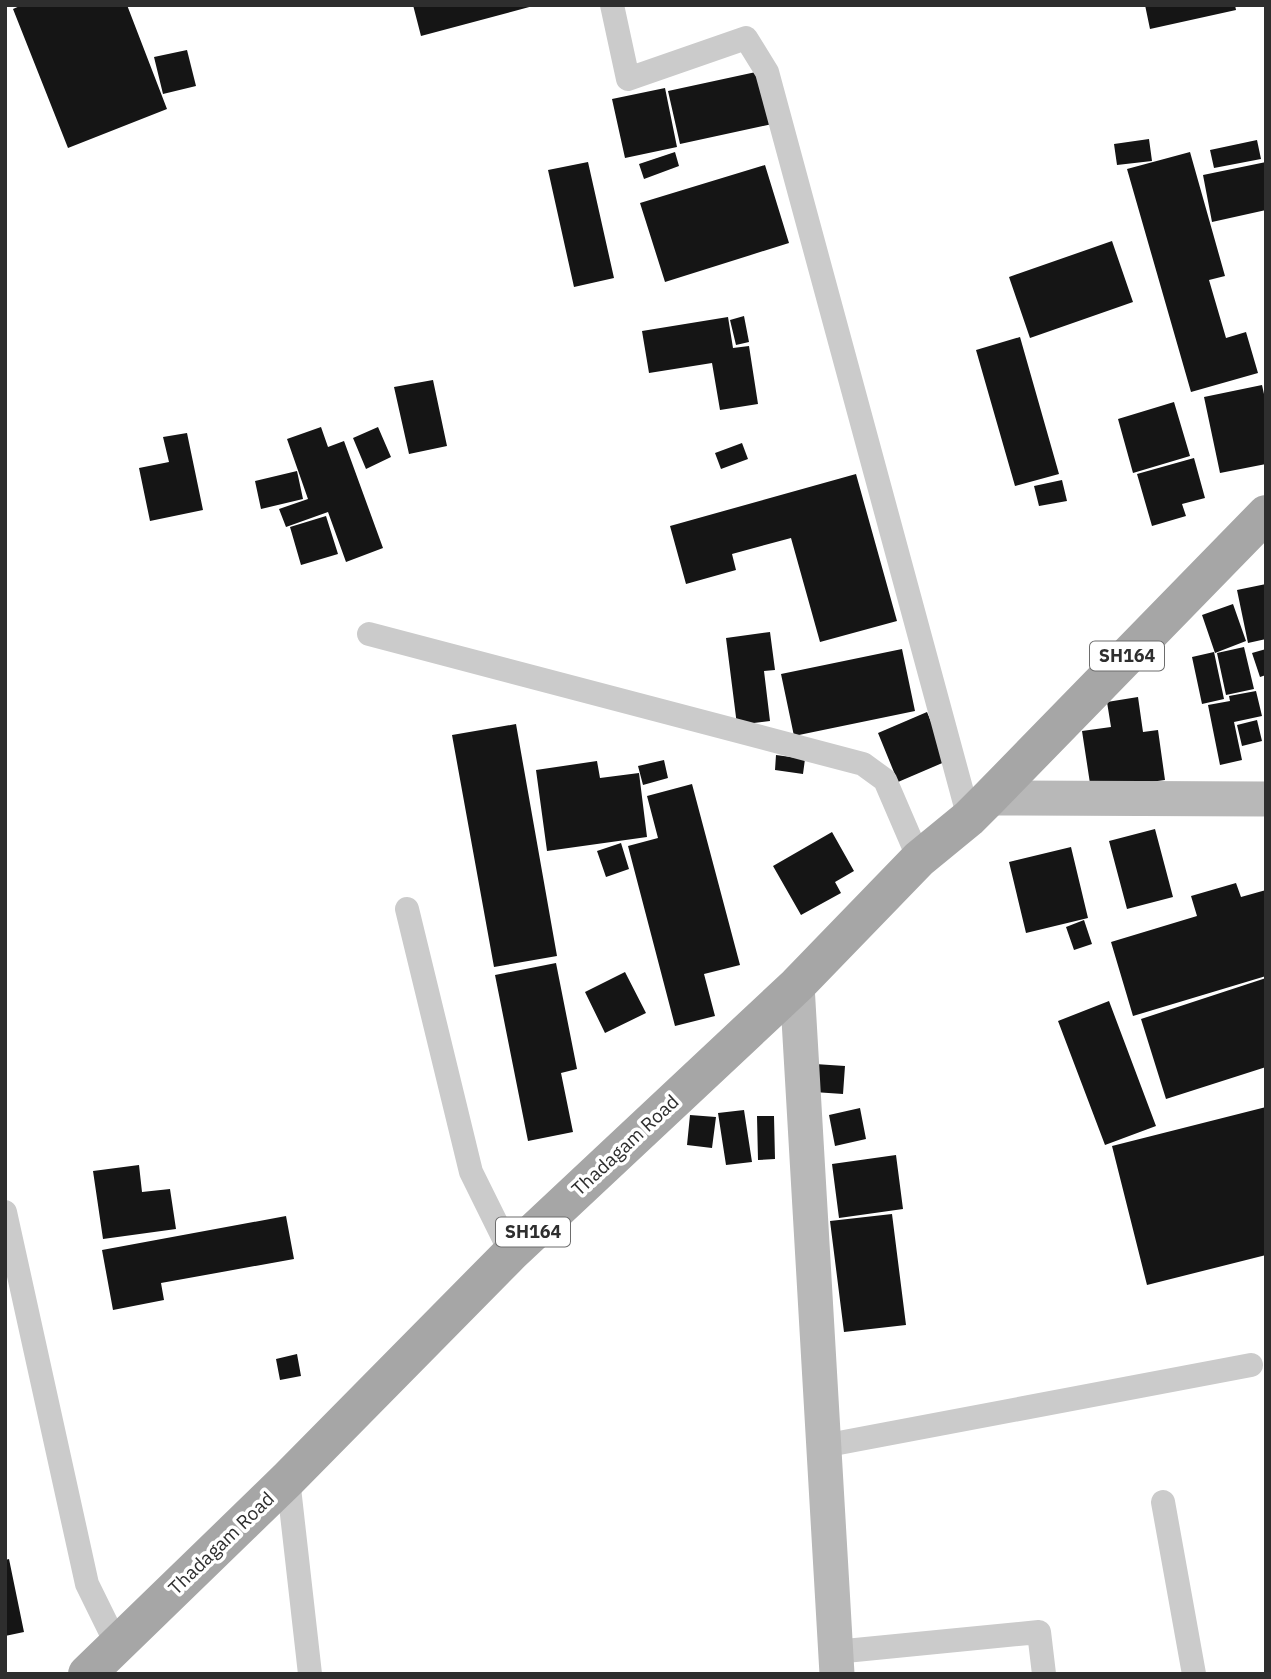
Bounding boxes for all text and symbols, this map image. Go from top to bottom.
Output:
road number: SH164 [1090,642,1164,670]
street label: Thadagam Road [566,1089,684,1201]
road number: SH164 [496,1218,570,1246]
street label: Thadagam Road [163,1486,279,1600]

